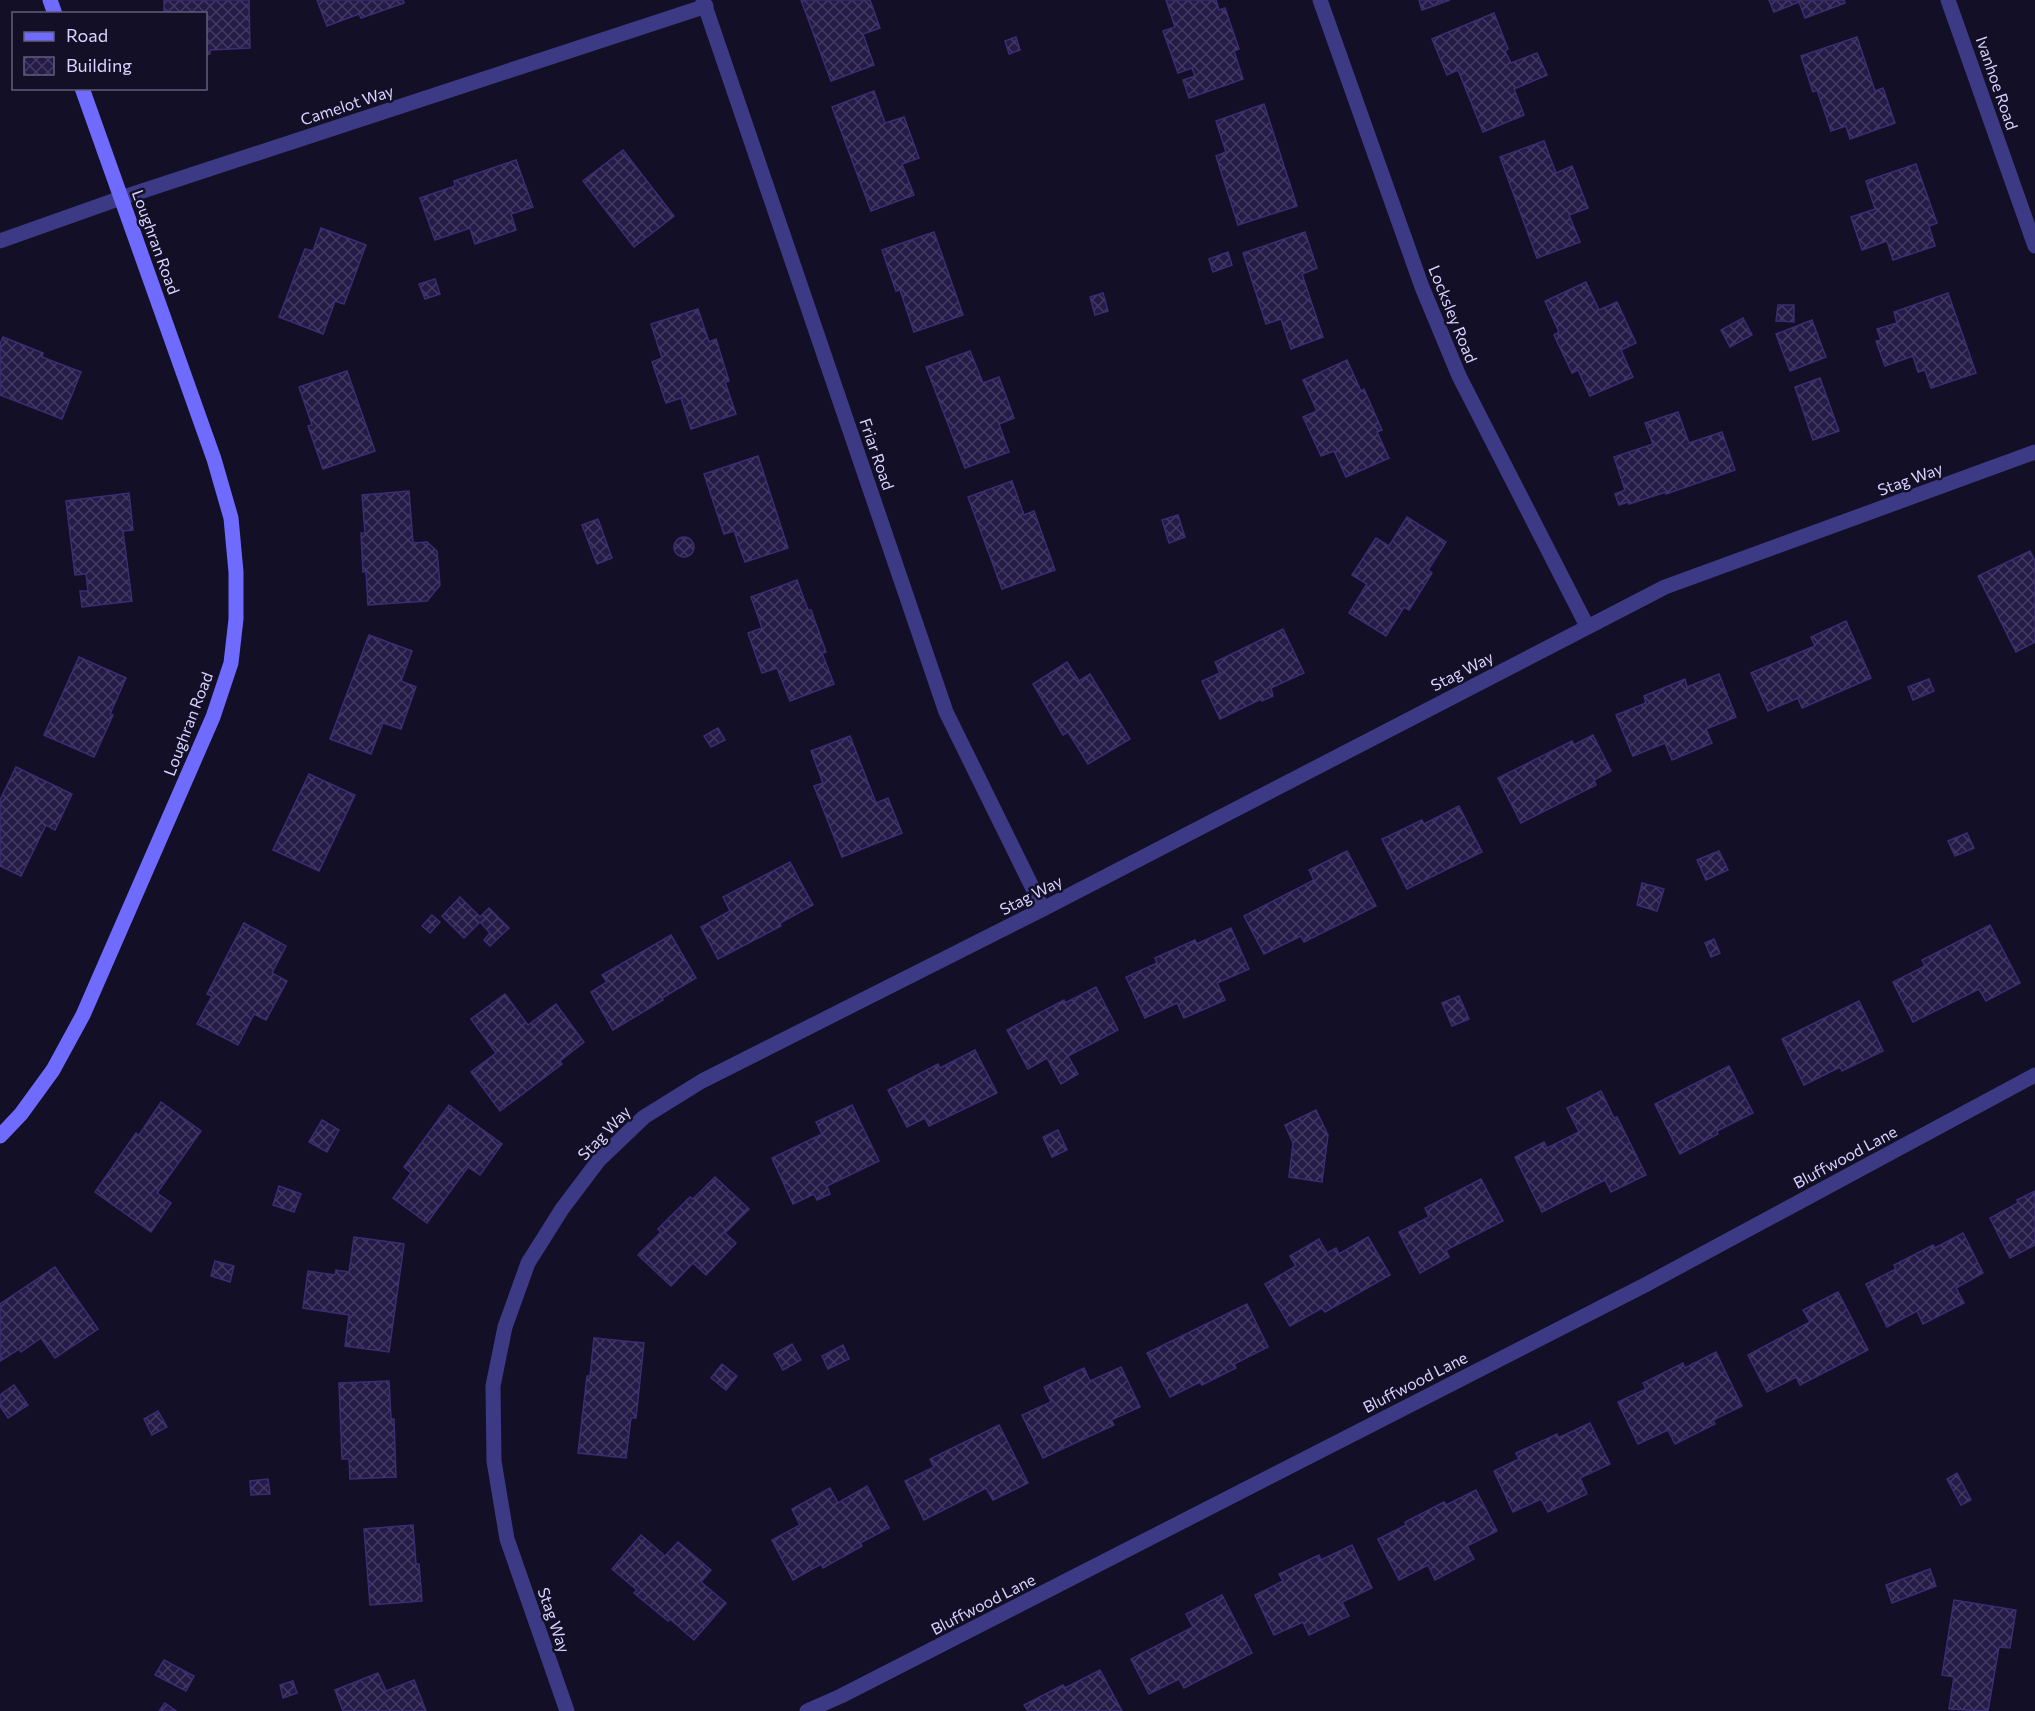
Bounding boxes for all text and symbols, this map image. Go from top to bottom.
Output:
legend [12,12,207,90]
text: Road [66,24,108,46]
street label: Ivanhoe Road [1973,34,2022,132]
text: Building [66,54,132,76]
street label: Camelot Way [298,81,396,129]
street label: Loughran Road [129,187,184,297]
street label: Locksley Road [1425,262,1482,365]
street label: Friar Road [856,415,899,492]
street label: Stag Way [1875,458,1945,499]
street label: Stag Way [1427,647,1496,694]
street label: Loughran Road [159,669,216,778]
street label: Stag Way [996,871,1065,918]
street label: Stag Way [573,1102,634,1164]
street label: Bluffwood Lane [1790,1121,1900,1192]
street label: Bluffwood Lane [1359,1347,1470,1416]
street label: Bluffwood Lane [927,1569,1038,1638]
street label: Stag Way [534,1585,574,1655]

